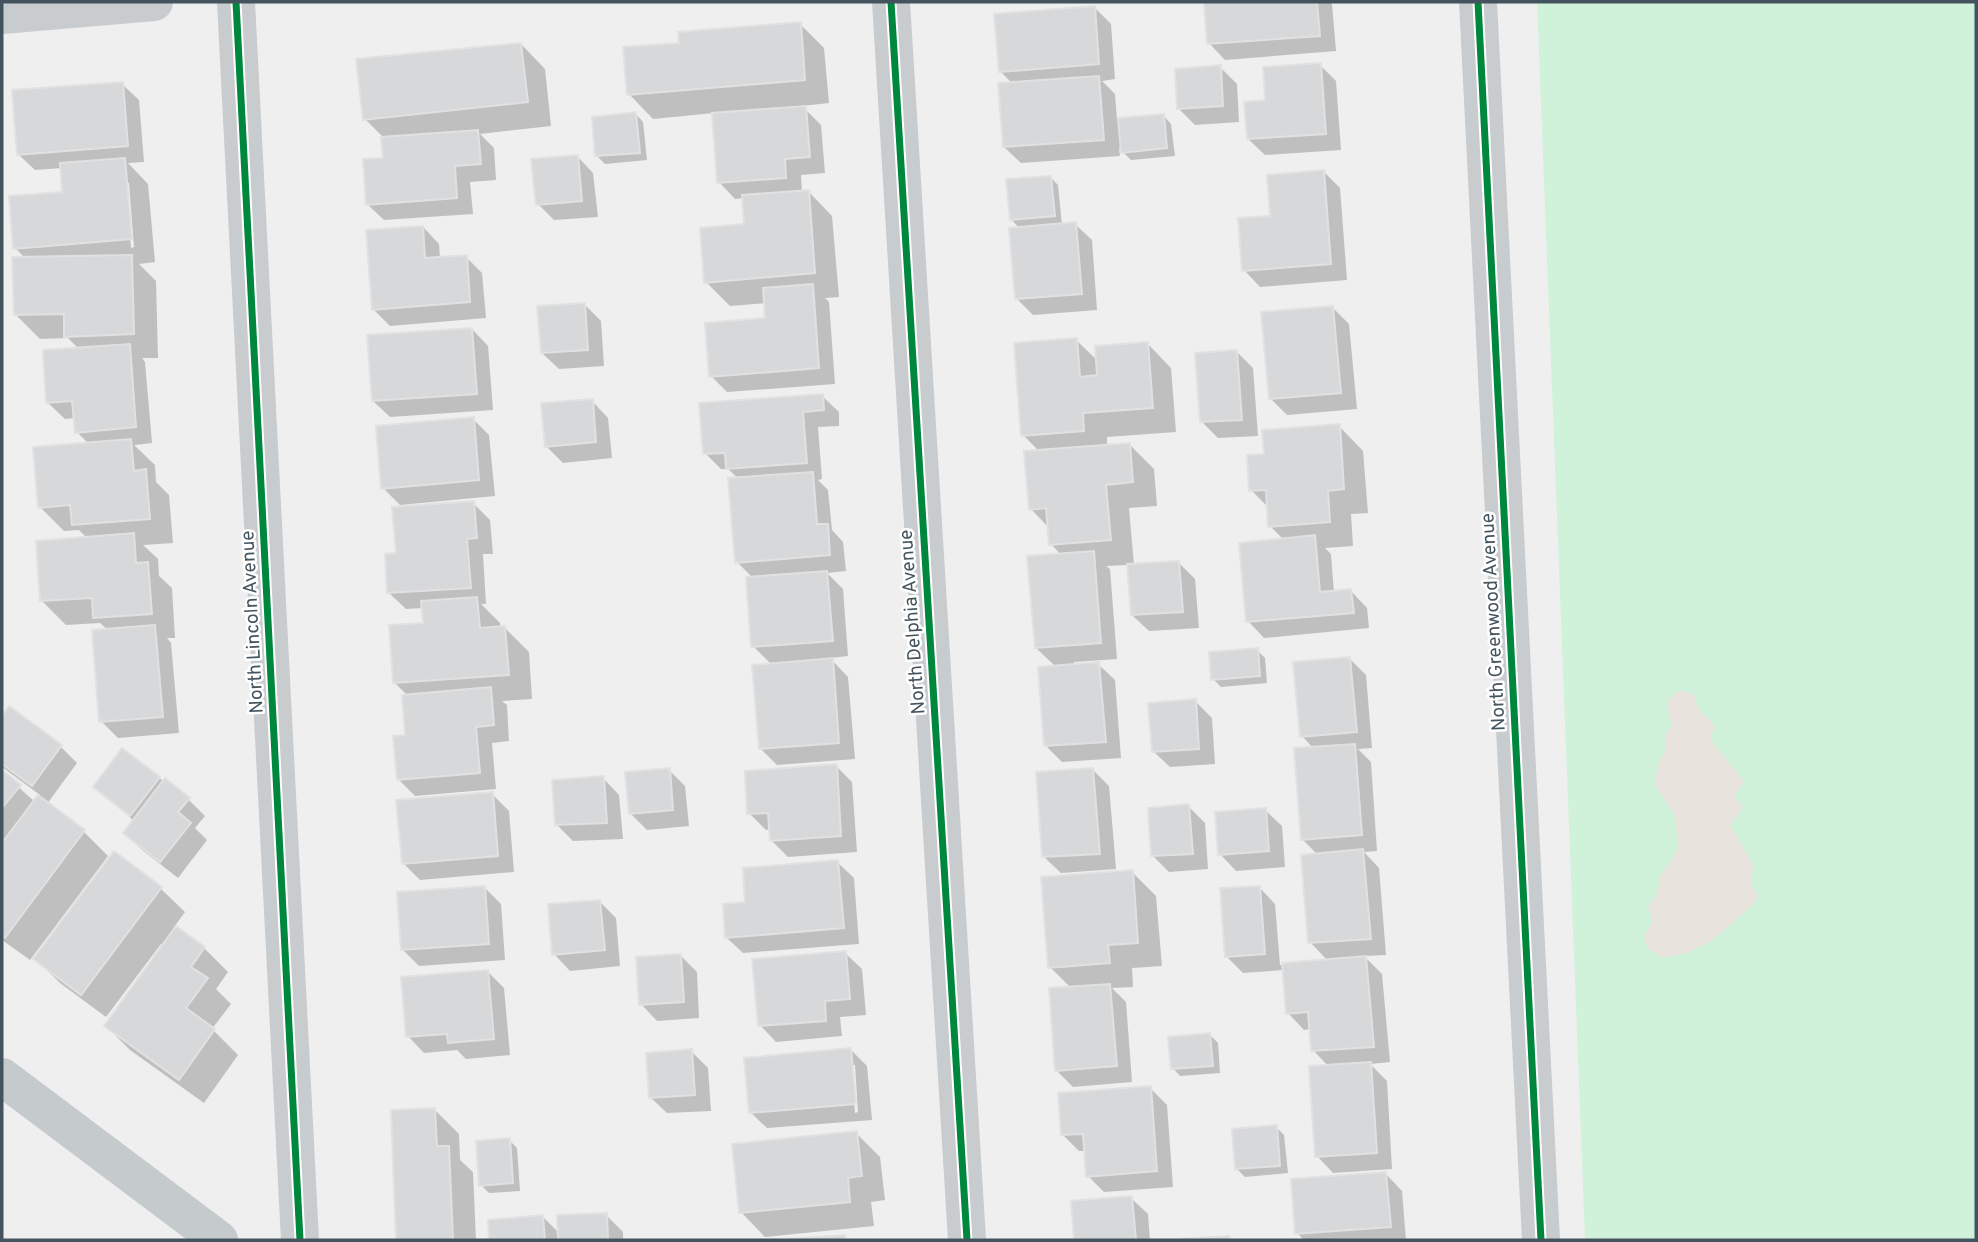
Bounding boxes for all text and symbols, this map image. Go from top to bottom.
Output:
street label: North Greenwood Avenue [1476,512,1512,732]
street label: North Delphia Avenue [895,529,931,715]
street label: North Lincoln Avenue [236,530,270,714]

